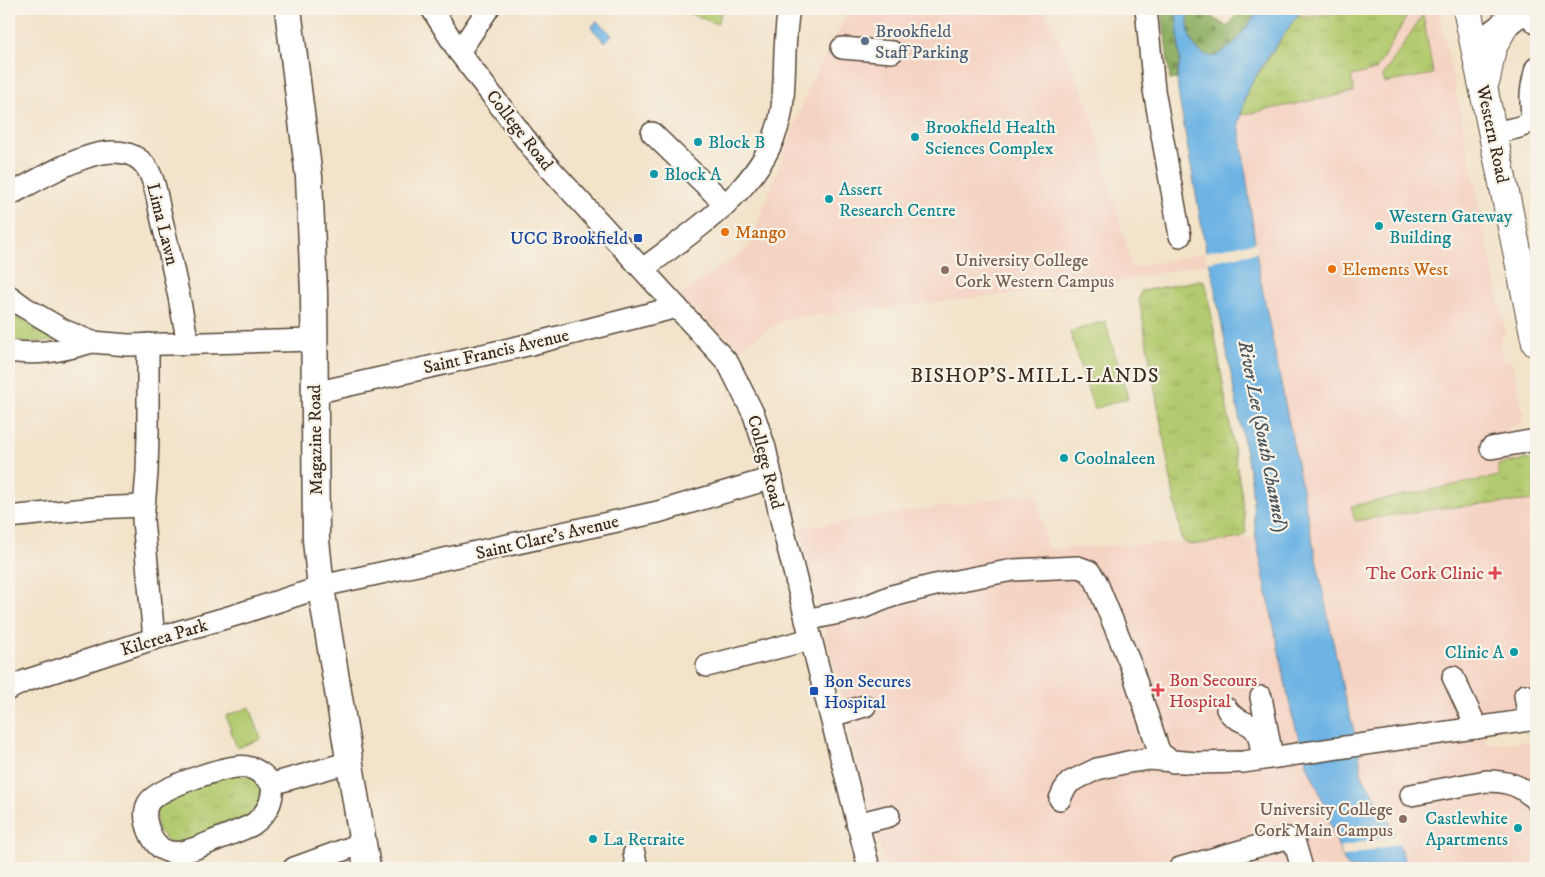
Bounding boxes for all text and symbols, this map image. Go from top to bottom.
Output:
place label: Brookfield Staff Parking [875,21,968,64]
marker: Brookfield Staff Parking [859,35,871,47]
street label: Western Road [1471,82,1513,185]
street label: College Road [481,86,558,175]
place label: Brookfield Health Sciences Complex [925,117,1056,160]
marker: Brookfield Health Sciences Complex [909,131,921,143]
place label: Block B [708,132,765,154]
marker: Block B [692,136,704,148]
place label: Block A [664,164,722,186]
marker: Block A [648,168,660,180]
place label: Assert Research Centre [839,179,956,222]
street label: Lima Lawn [141,181,183,268]
marker: Assert Research Centre [823,193,835,205]
place label: Western Gateway Building [1388,206,1513,249]
marker: Western Gateway Building [1373,220,1385,232]
place label: Mango [735,222,786,244]
marker: Mango [719,226,731,238]
place label: UCC Brookfield [510,228,628,250]
marker: UCC Brookfield [632,232,644,244]
place label: University College Cork Western Campus [955,250,1114,293]
place label: Elements West [1342,259,1448,281]
marker: Elements West [1326,263,1338,275]
marker: University College Cork Western Campus [939,264,951,276]
street label: Saint Francis Avenue [421,325,571,379]
water label: River Lee (South Channel) [1233,338,1292,534]
district label: BISHOP'S-MILL-LANDS [911,364,1159,389]
street label: Magazine Road [304,384,328,496]
street label: College Road [742,413,788,512]
place label: Coolnaleen [1074,448,1156,470]
marker: Coolnaleen [1058,452,1070,464]
street label: Saint Clare's Avenue [474,511,621,565]
place label: The Cork Clinic [1366,563,1484,585]
marker: The Cork Clinic [1488,566,1502,580]
street label: Kilcrea Park [118,614,210,662]
place label: Clinic A [1445,642,1505,664]
marker: Clinic A [1508,646,1520,658]
place label: Bon Secours Hospital [1169,670,1257,713]
place label: Bon Secures Hospital [824,671,911,714]
marker: Bon Secours Hospital [1151,683,1165,697]
marker: Bon Secures Hospital [808,685,820,697]
place label: University College Cork Main Campus [1254,799,1393,842]
place label: Castlewhite Apartments [1425,808,1508,851]
marker: University College Cork Main Campus [1397,813,1409,825]
marker: Castlewhite Apartments [1512,822,1524,834]
place label: La Retraite [603,829,685,851]
marker: La Retraite [587,833,599,845]

